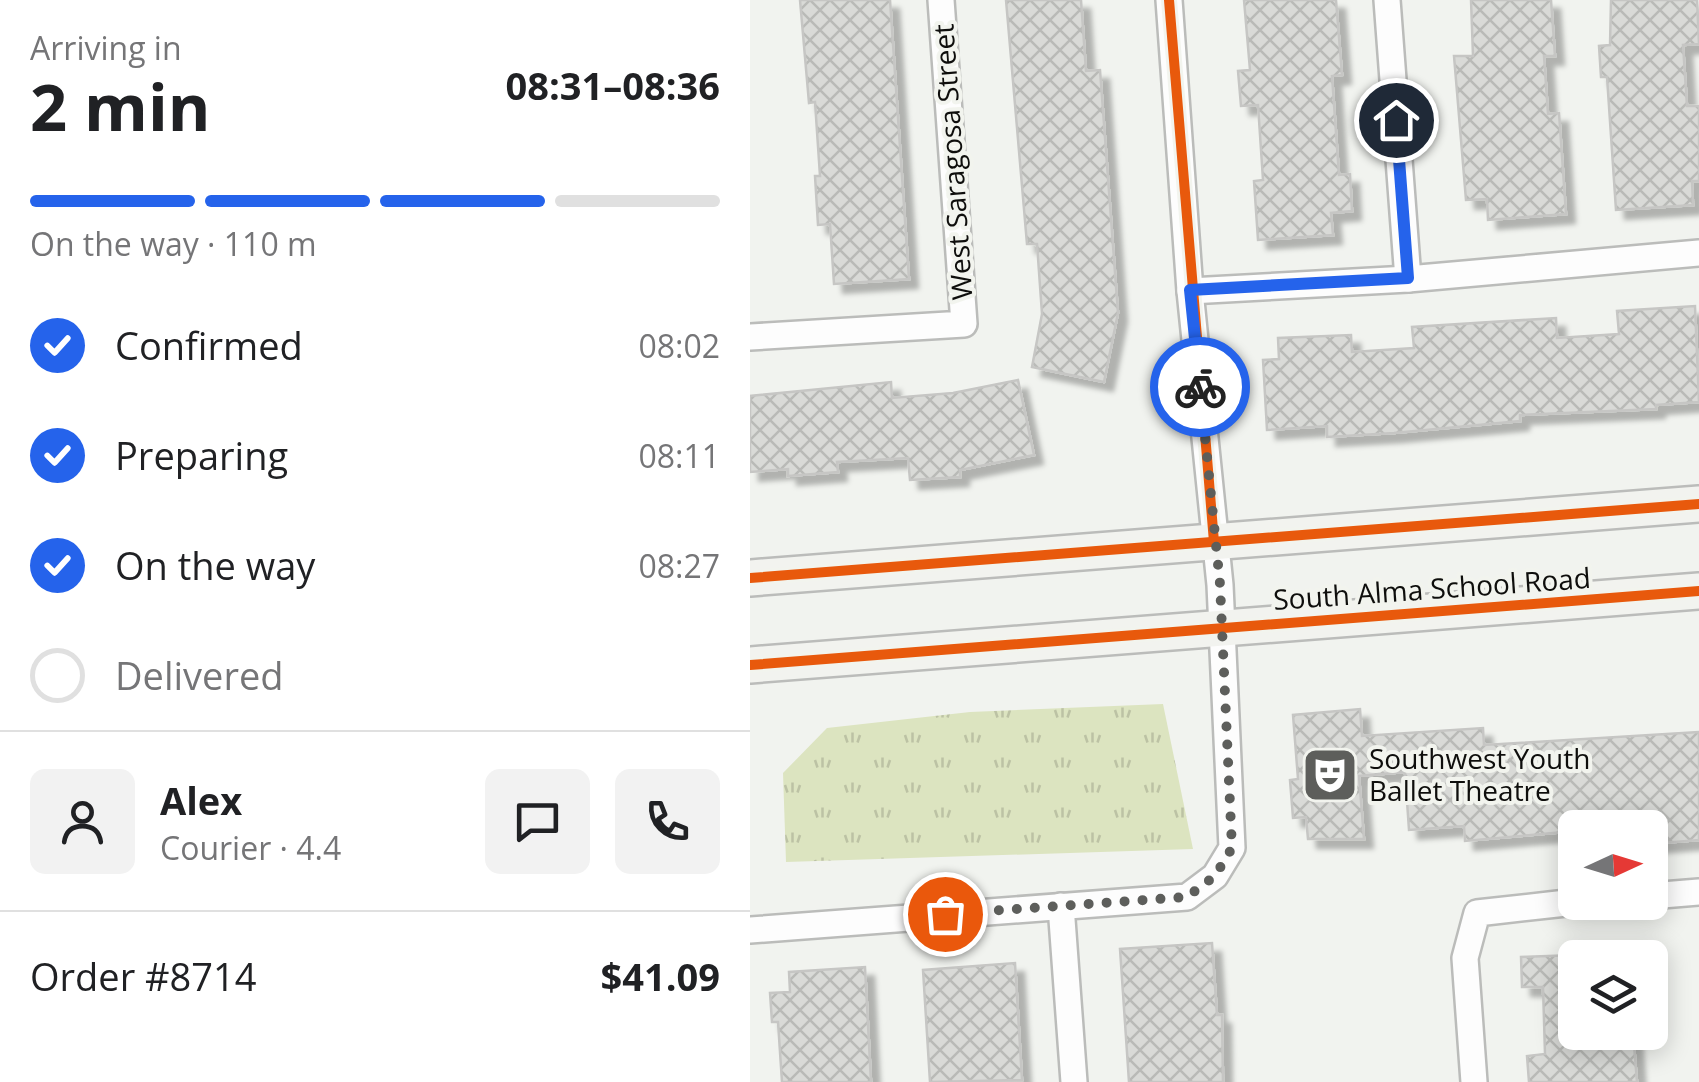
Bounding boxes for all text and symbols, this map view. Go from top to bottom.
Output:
street label: West Saragosa Street [923,23,981,301]
text: Arriving in [30,26,182,69]
text: 08:31–08:36 [506,59,720,111]
text: 2 min [30,62,210,150]
pin [1354,78,1439,163]
icon: home [1369,93,1424,148]
text: On the way · 110 m [30,222,317,265]
icon: check [30,318,85,373]
text: Confirmed [115,319,303,371]
text: 08:02 [638,324,720,367]
courier [1150,337,1250,437]
icon: bike [1173,360,1228,415]
icon: check [30,428,85,483]
text: Preparing [115,429,288,481]
text: 08:11 [638,434,720,477]
icon: check [30,538,85,593]
text: On the way [115,539,315,591]
text: 08:27 [638,544,720,587]
street label: South Alma School Road [1272,558,1592,618]
text: Delivered [115,649,284,701]
place label: Southwest Youth Ballet Theatre [1369,739,1590,809]
theatre icon: Southwest Youth Ballet Theatre [1300,745,1360,805]
button: person [30,769,135,874]
button: chat [485,769,590,874]
button: phone [615,769,720,874]
text: Alex [160,774,242,826]
north arrow [1558,810,1668,920]
map controls [1558,810,1668,1050]
text: Courier · 4.4 [160,826,341,869]
pin [903,872,988,957]
icon: bag [918,887,973,942]
button: layers [1558,940,1668,1050]
text: Order #8714 [30,950,257,1002]
text: $41.09 [601,950,720,1002]

